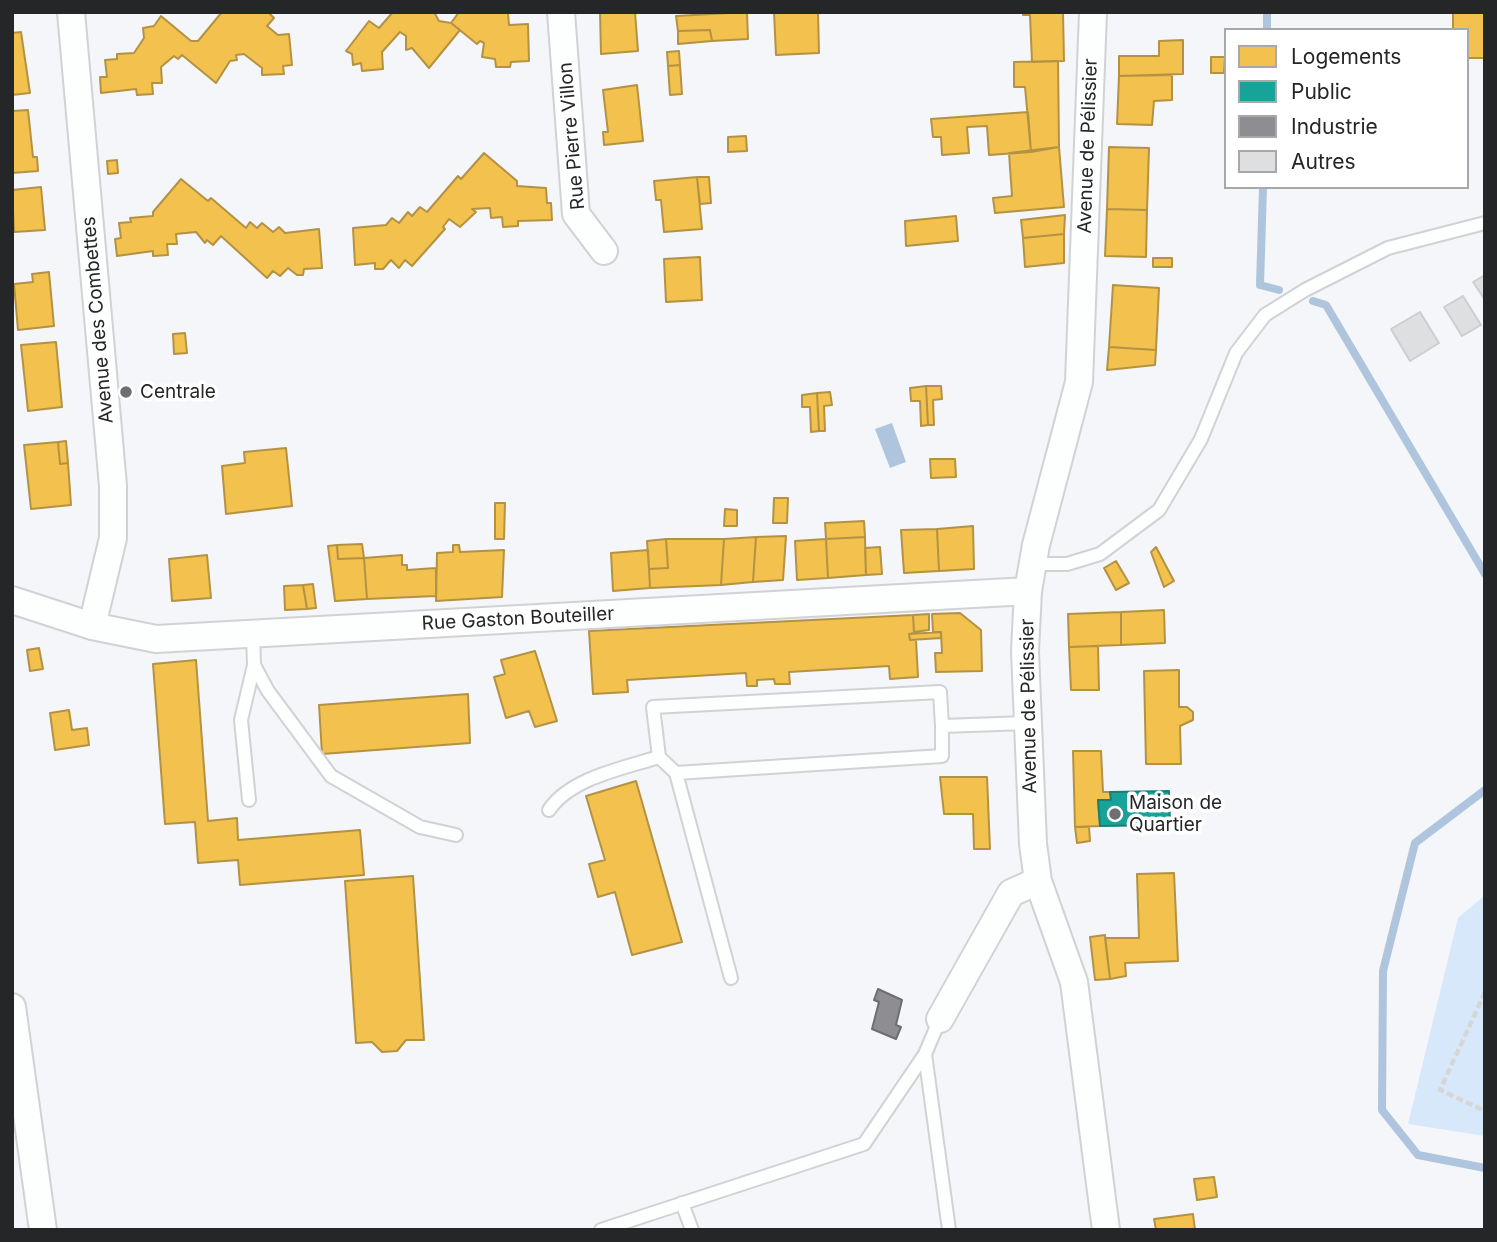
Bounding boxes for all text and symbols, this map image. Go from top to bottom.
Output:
legend [1224,28,1469,189]
text: Logements [1291,44,1401,69]
street label: Avenue de Pélissier [1074,58,1102,234]
street label: Rue Pierre Villon [554,61,590,211]
text: Public [1291,79,1352,104]
text: Industrie [1291,114,1378,139]
text: Autres [1291,149,1356,174]
street label: Avenue des Combettes [78,216,118,424]
place label: Centrale [140,381,216,403]
marker: Centrale [118,384,134,400]
street label: Rue Gaston Bouteiller [421,603,615,635]
street label: Avenue de Pélissier [1016,618,1042,794]
place label: Maison de Quartier [1129,792,1222,836]
marker: Maison de Quartier [1107,806,1123,822]

